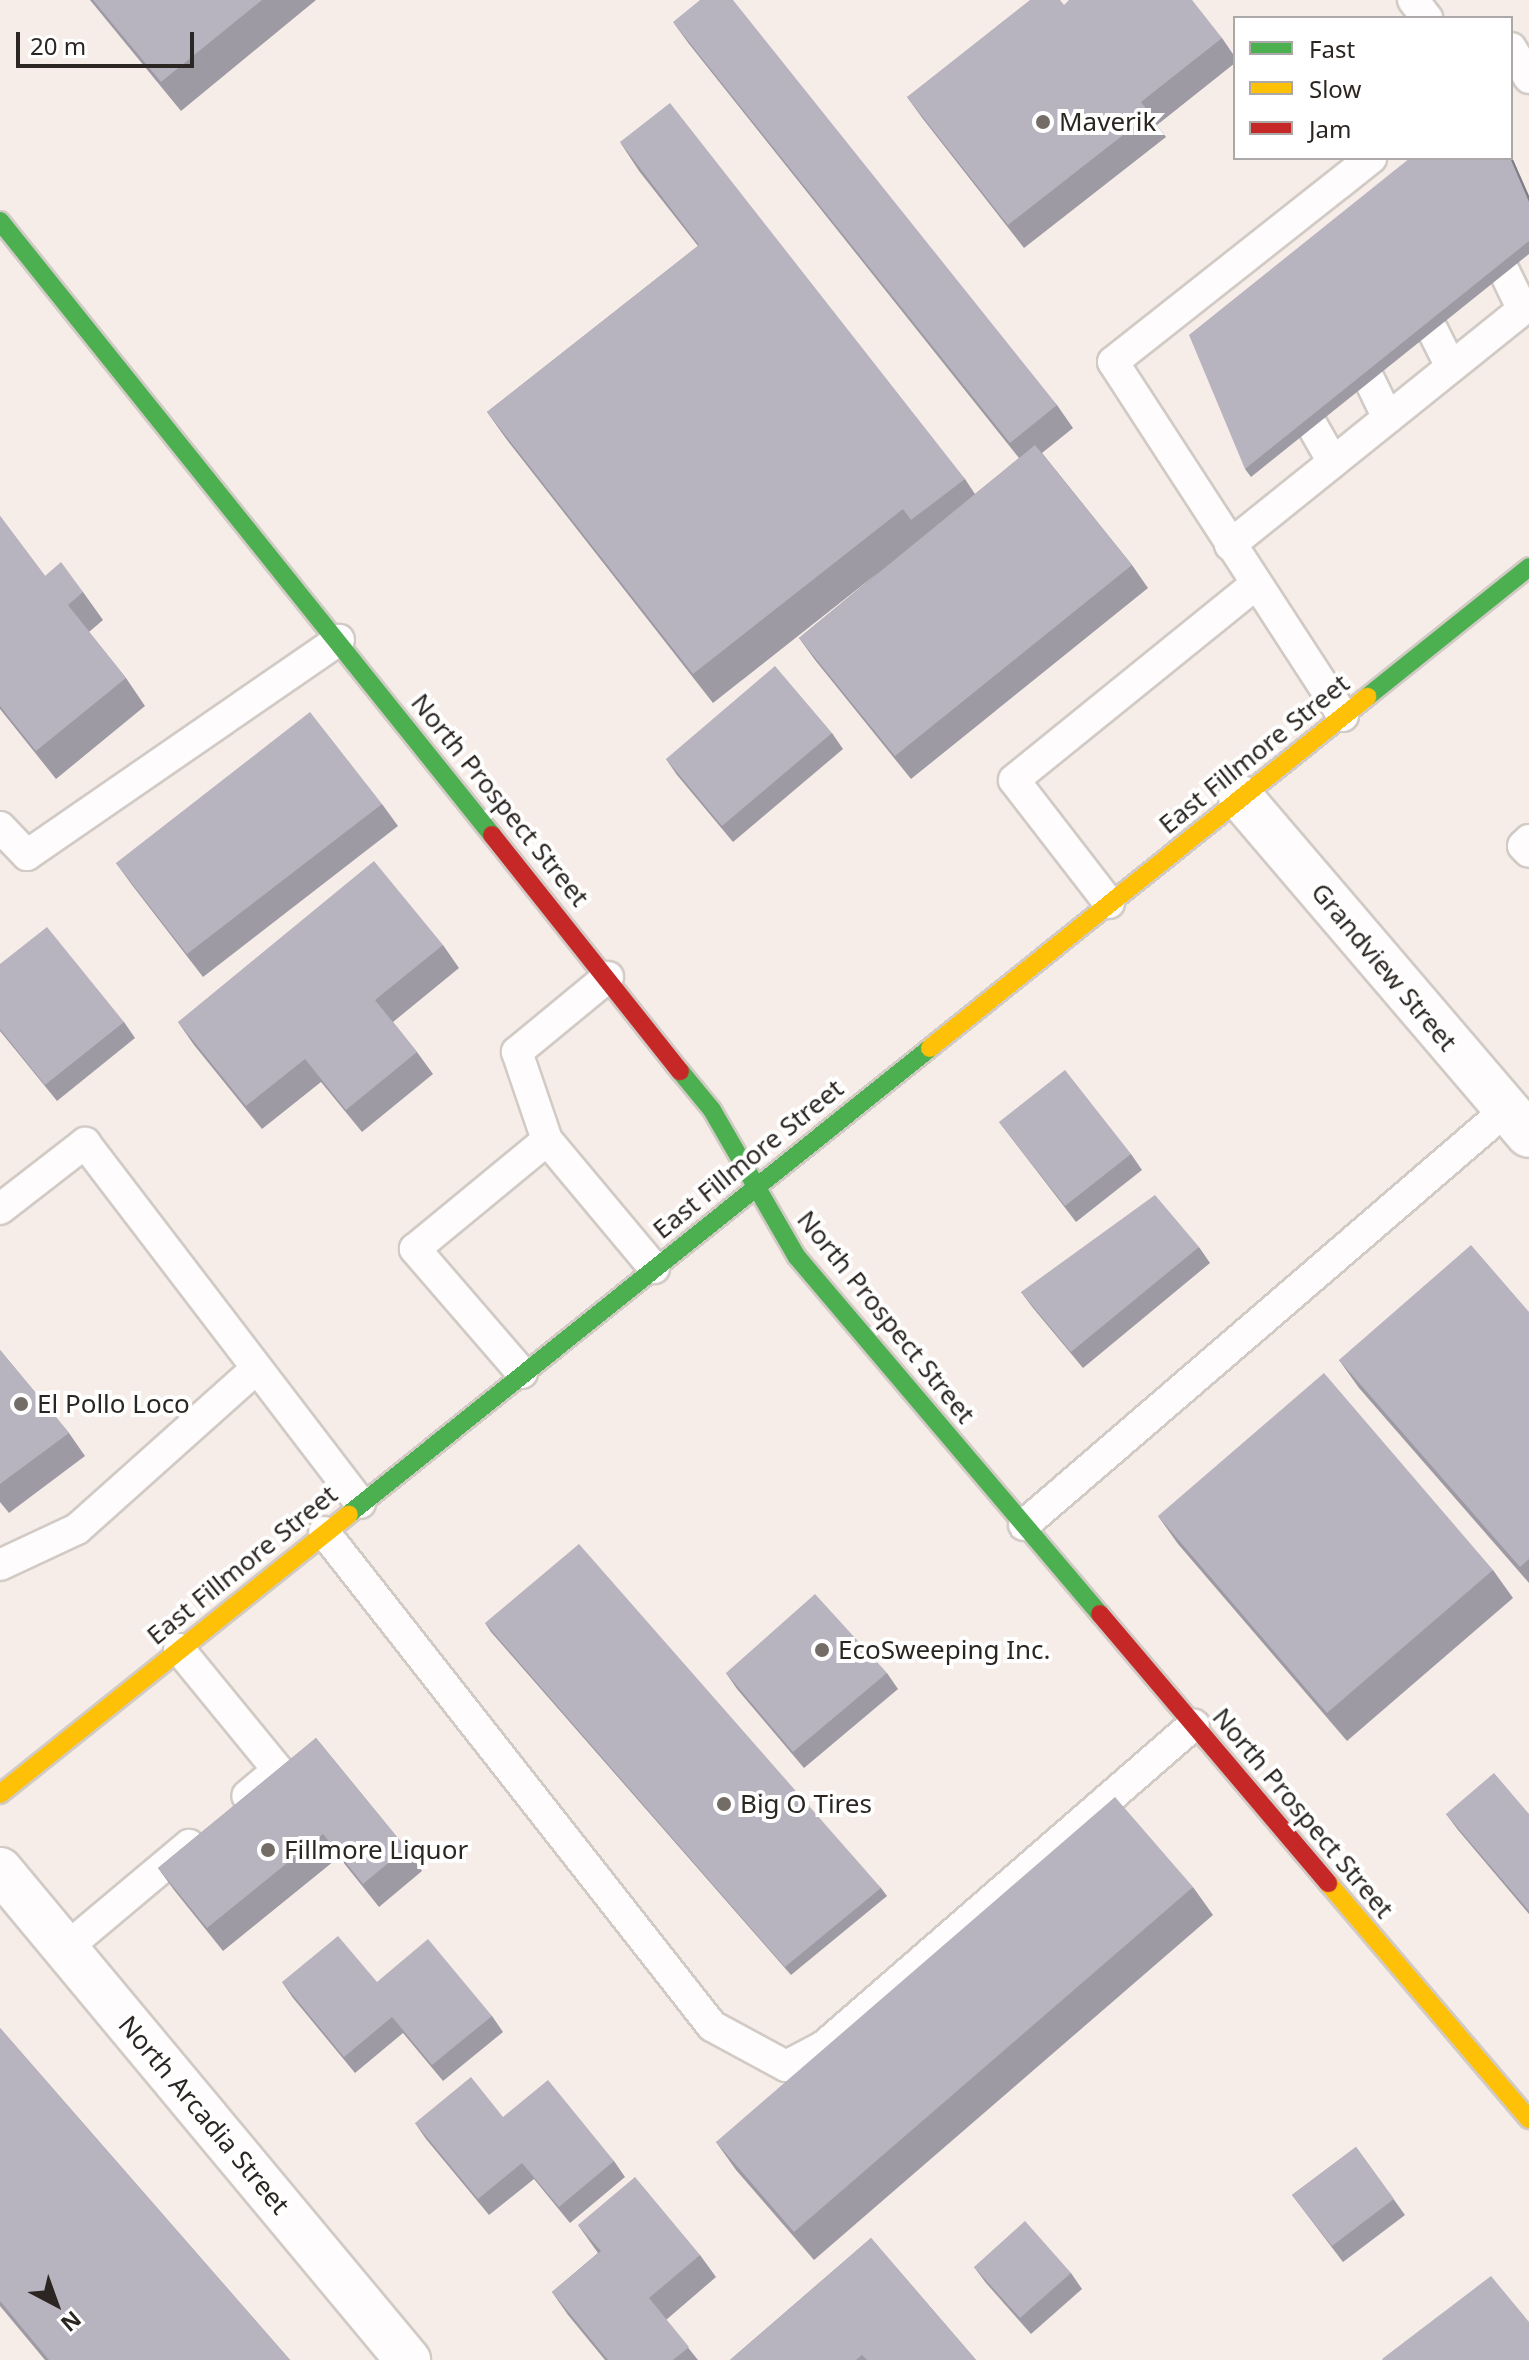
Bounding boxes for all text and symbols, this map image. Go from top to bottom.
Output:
scale bar [20,16,198,66]
legend [1233,16,1513,160]
text: 20 m [30,29,86,62]
text: Fast [1309,32,1355,65]
text: Slow [1309,72,1361,105]
place label: Maverik [1059,106,1156,138]
text: Jam [1309,112,1351,145]
marker: Maverik [1034,113,1052,131]
street label: East Fillmore Street [1153,668,1355,840]
street label: North Prospect Street [405,687,595,913]
street label: Grandview Street [1305,877,1463,1057]
street label: East Fillmore Street [647,1073,849,1245]
street label: North Prospect Street [791,1204,981,1430]
place label: El Pollo Loco [37,1388,190,1420]
marker: El Pollo Loco [12,1395,30,1413]
street label: East Fillmore Street [141,1479,343,1651]
place label: EcoSweeping Inc. [838,1634,1051,1666]
marker: EcoSweeping Inc. [813,1641,831,1659]
street label: North Prospect Street [1206,1702,1400,1924]
place label: Big O Tires [740,1788,872,1820]
marker: Big O Tires [715,1795,733,1813]
place label: Fillmore Liquor [284,1834,468,1866]
marker: Fillmore Liquor [259,1841,277,1859]
street label: North Arcadia Street [112,2010,296,2220]
north arrow [16,2264,96,2344]
text: N [55,2305,88,2339]

